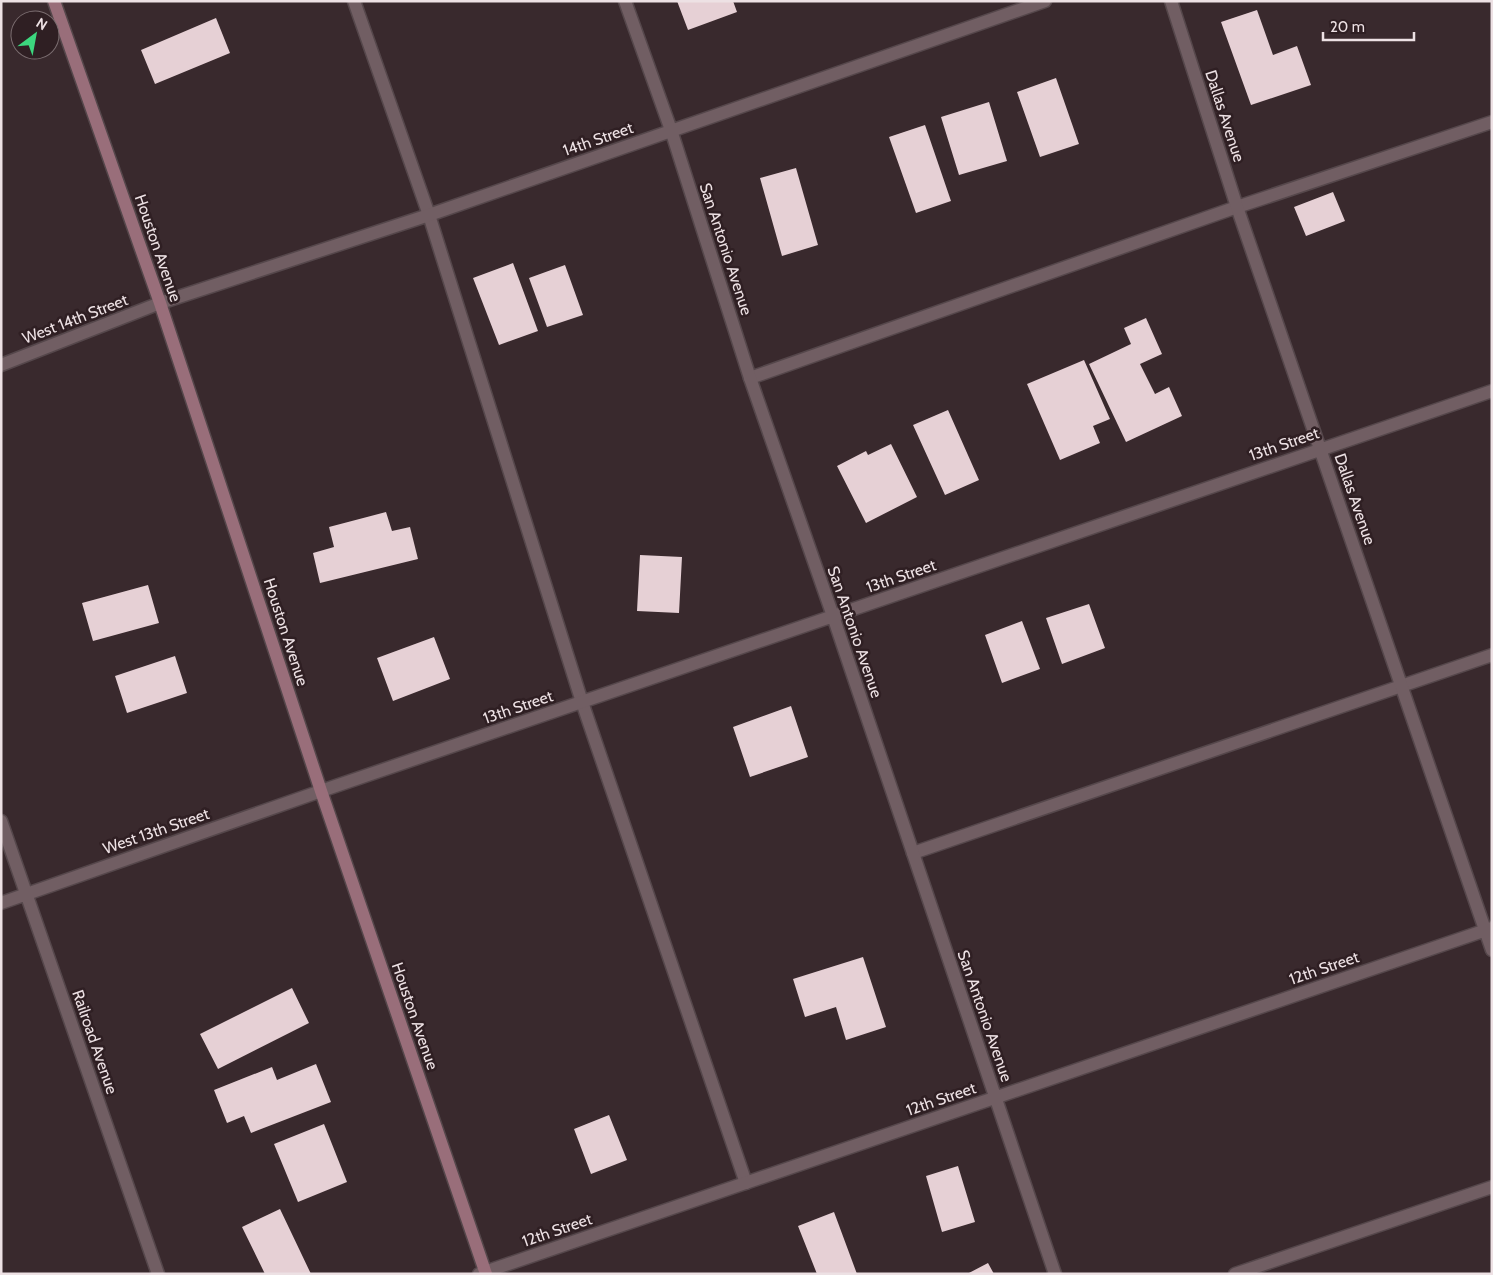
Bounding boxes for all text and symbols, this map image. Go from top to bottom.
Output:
north arrow [10,10,60,60]
scale bar [1323,10,1414,42]
text: N [33,14,51,34]
text: 20 m [1330,18,1365,36]
street label: Dallas Avenue [1201,68,1249,164]
street label: 14th Street [560,118,636,160]
street label: San Antonio Avenue [696,181,756,317]
street label: Houston Avenue [131,192,185,304]
street label: West 14th Street [20,290,131,348]
street label: 13th Street [1247,423,1322,465]
street label: Dallas Avenue [1330,451,1380,547]
street label: 13th Street [864,555,939,597]
street label: San Antonio Avenue [824,564,886,700]
street label: Houston Avenue [260,576,312,688]
street label: 13th Street [481,686,556,728]
street label: West 13th Street [100,804,212,858]
street label: 12th Street [1287,947,1362,989]
street label: San Antonio Avenue [954,948,1016,1084]
street label: Houston Avenue [388,960,442,1072]
street label: Railroad Avenue [68,987,122,1097]
street label: 12th Street [904,1078,979,1120]
street label: 12th Street [520,1209,595,1251]

